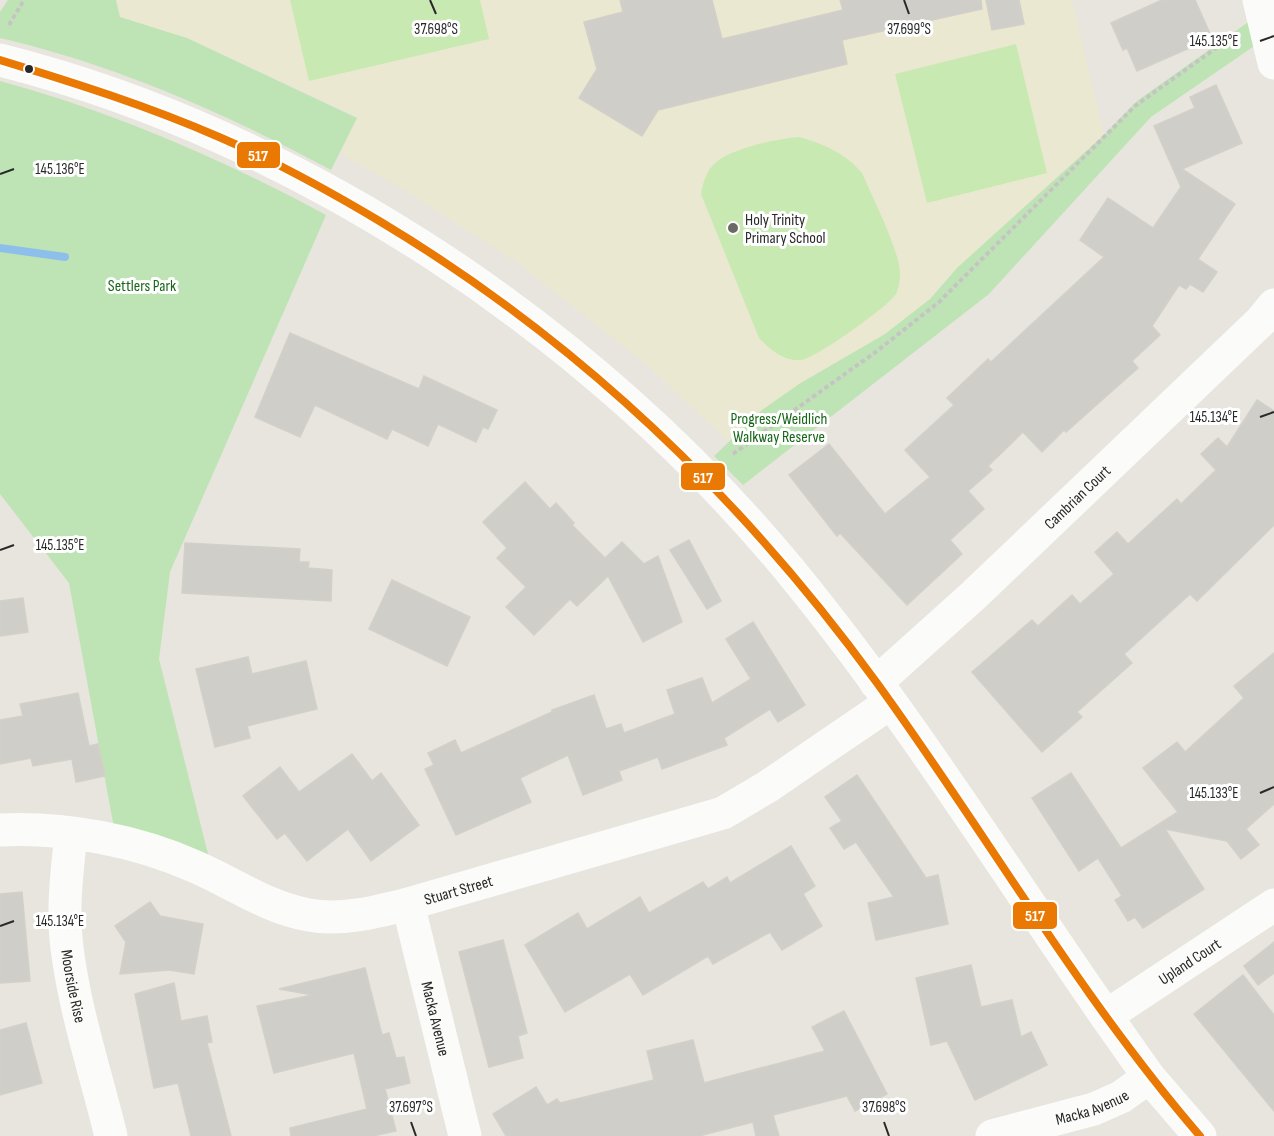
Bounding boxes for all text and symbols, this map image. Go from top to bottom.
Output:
text: 37.698°S [414,20,458,39]
text: 37.699°S [887,20,931,39]
text: 145.135°E [1190,32,1238,51]
unlabelled marker [23,63,35,75]
line badge: 517 [236,141,281,169]
text: 517 [248,147,268,166]
text: 145.136°E [35,160,85,179]
place label: Holy Trinity Primary School [745,211,826,248]
marker: Holy Trinity Primary School [726,221,740,235]
park label: Settlers Park [108,277,176,296]
text: 145.134°E [1190,408,1238,427]
park label: Progress/Weidlich Walkway Reserve [731,410,827,447]
line badge: 517 [680,462,726,491]
street label: Cambrian Court [1041,462,1115,534]
text: 517 [693,469,713,488]
text: 145.135°E [36,536,84,555]
text: 145.133°E [1189,784,1239,803]
street label: Stuart Street [422,872,495,910]
line badge: 517 [1012,901,1058,930]
text: 517 [1025,907,1045,926]
text: 145.134°E [36,912,84,931]
street label: Upland Court [1156,935,1225,989]
street label: Moorside Rise [56,948,89,1025]
street label: Macka Avenue [416,980,453,1058]
street label: Macka Avenue [1054,1086,1133,1130]
text: 37.697°S [389,1098,433,1117]
text: 37.698°S [862,1098,906,1117]

